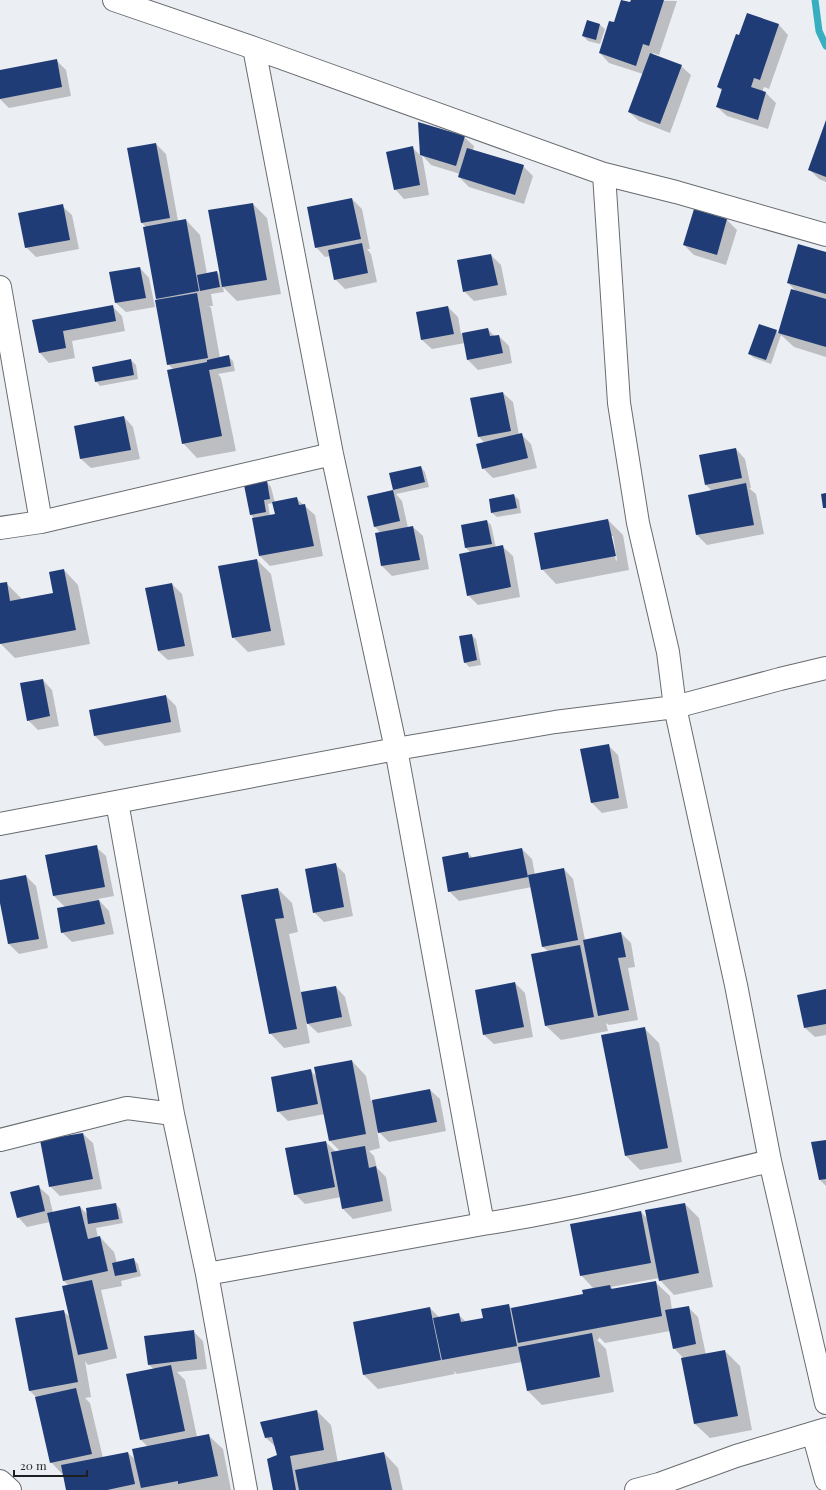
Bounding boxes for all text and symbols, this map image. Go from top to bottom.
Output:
scale bar [14,1452,87,1478]
text: 20 m [20,1457,47,1473]

